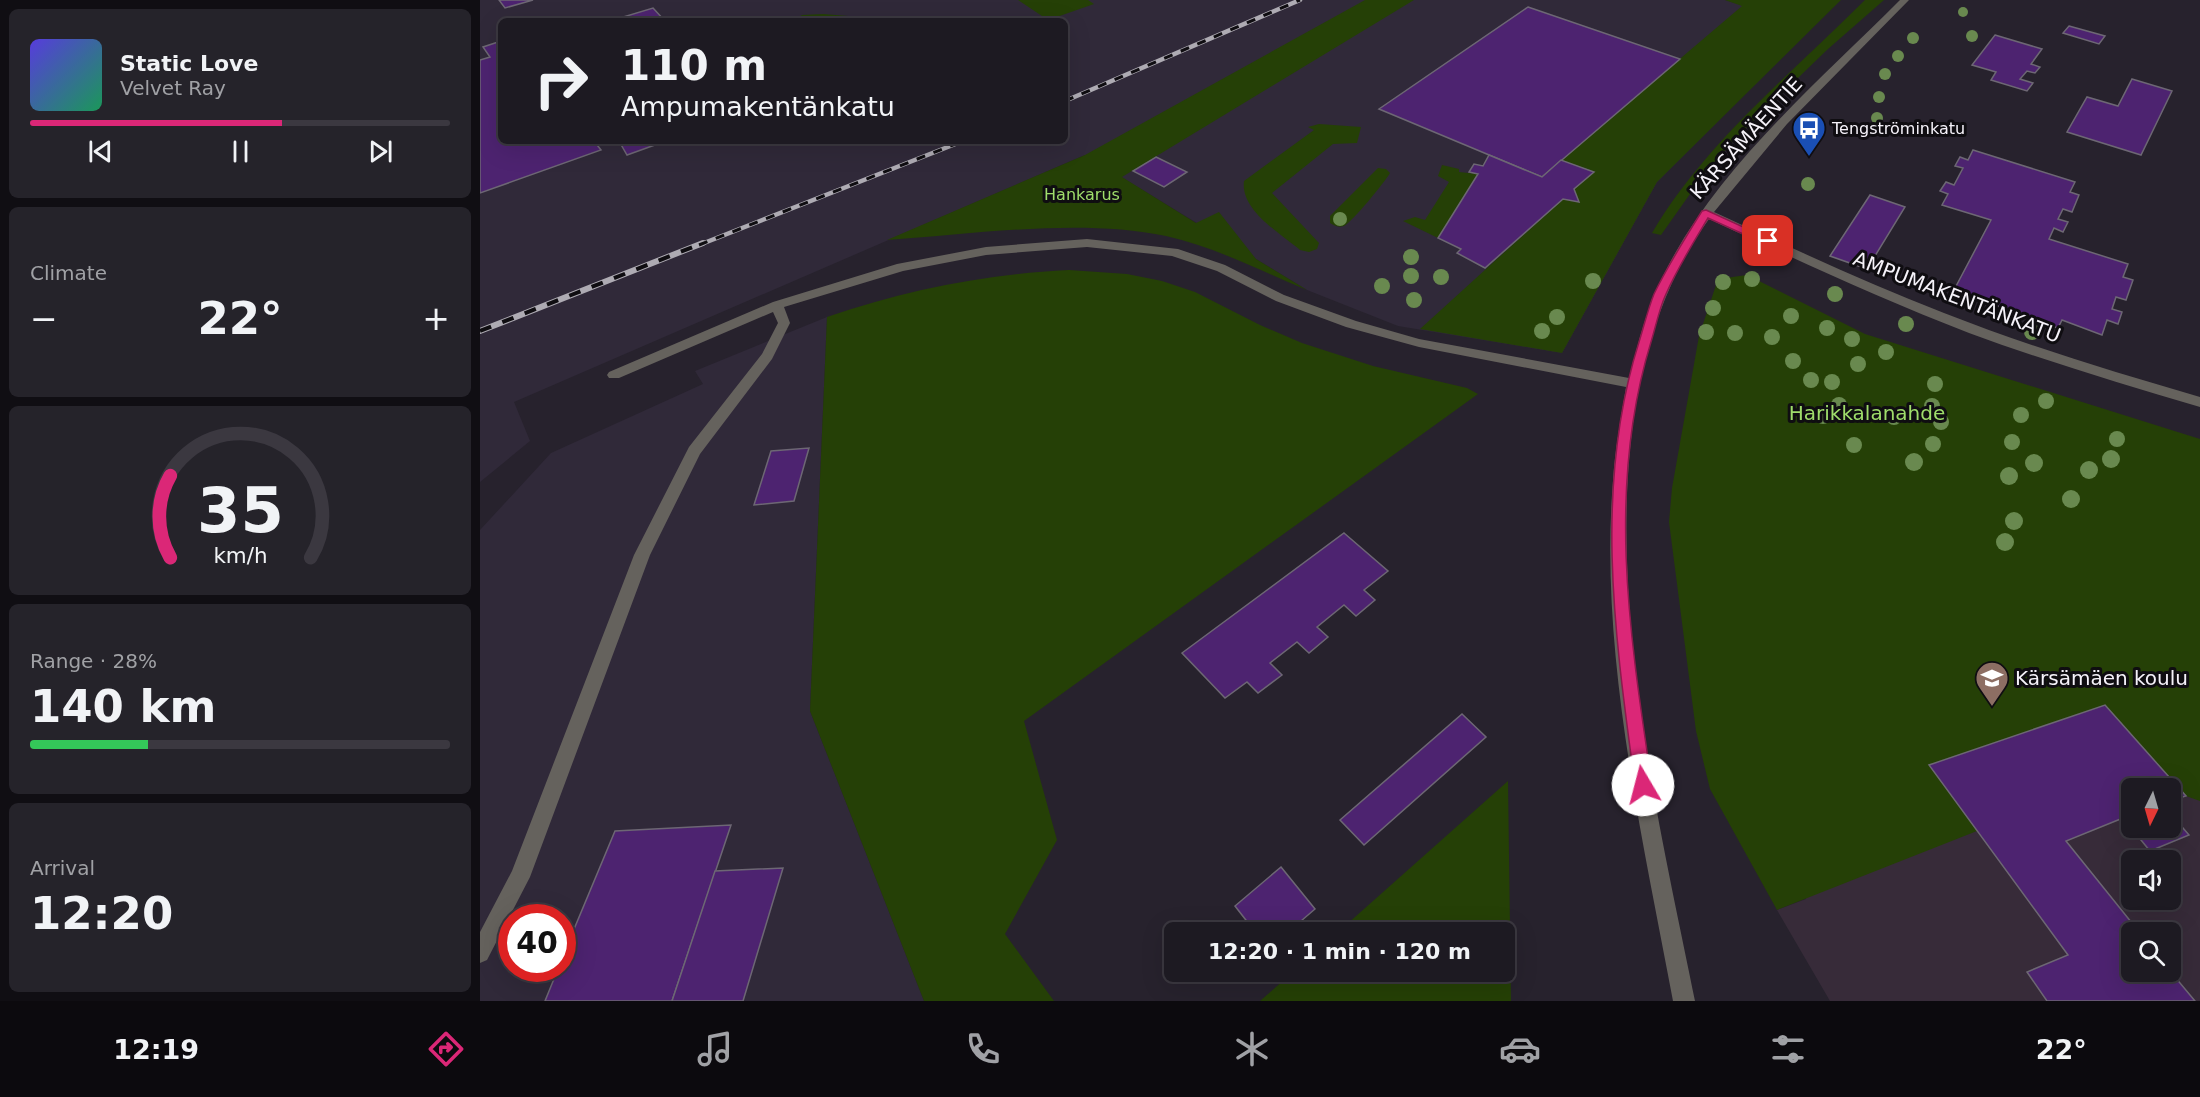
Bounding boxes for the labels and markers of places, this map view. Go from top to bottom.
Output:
bus stop icon: Tengströminkatu [1791,110,1827,157]
place label: Tengströminkatu [1831,119,1965,138]
pin [1742,215,1793,266]
school or university icon: Kärsämäen koulu [1974,660,2010,707]
place label: Kärsämäen koulu [2015,666,2188,690]

